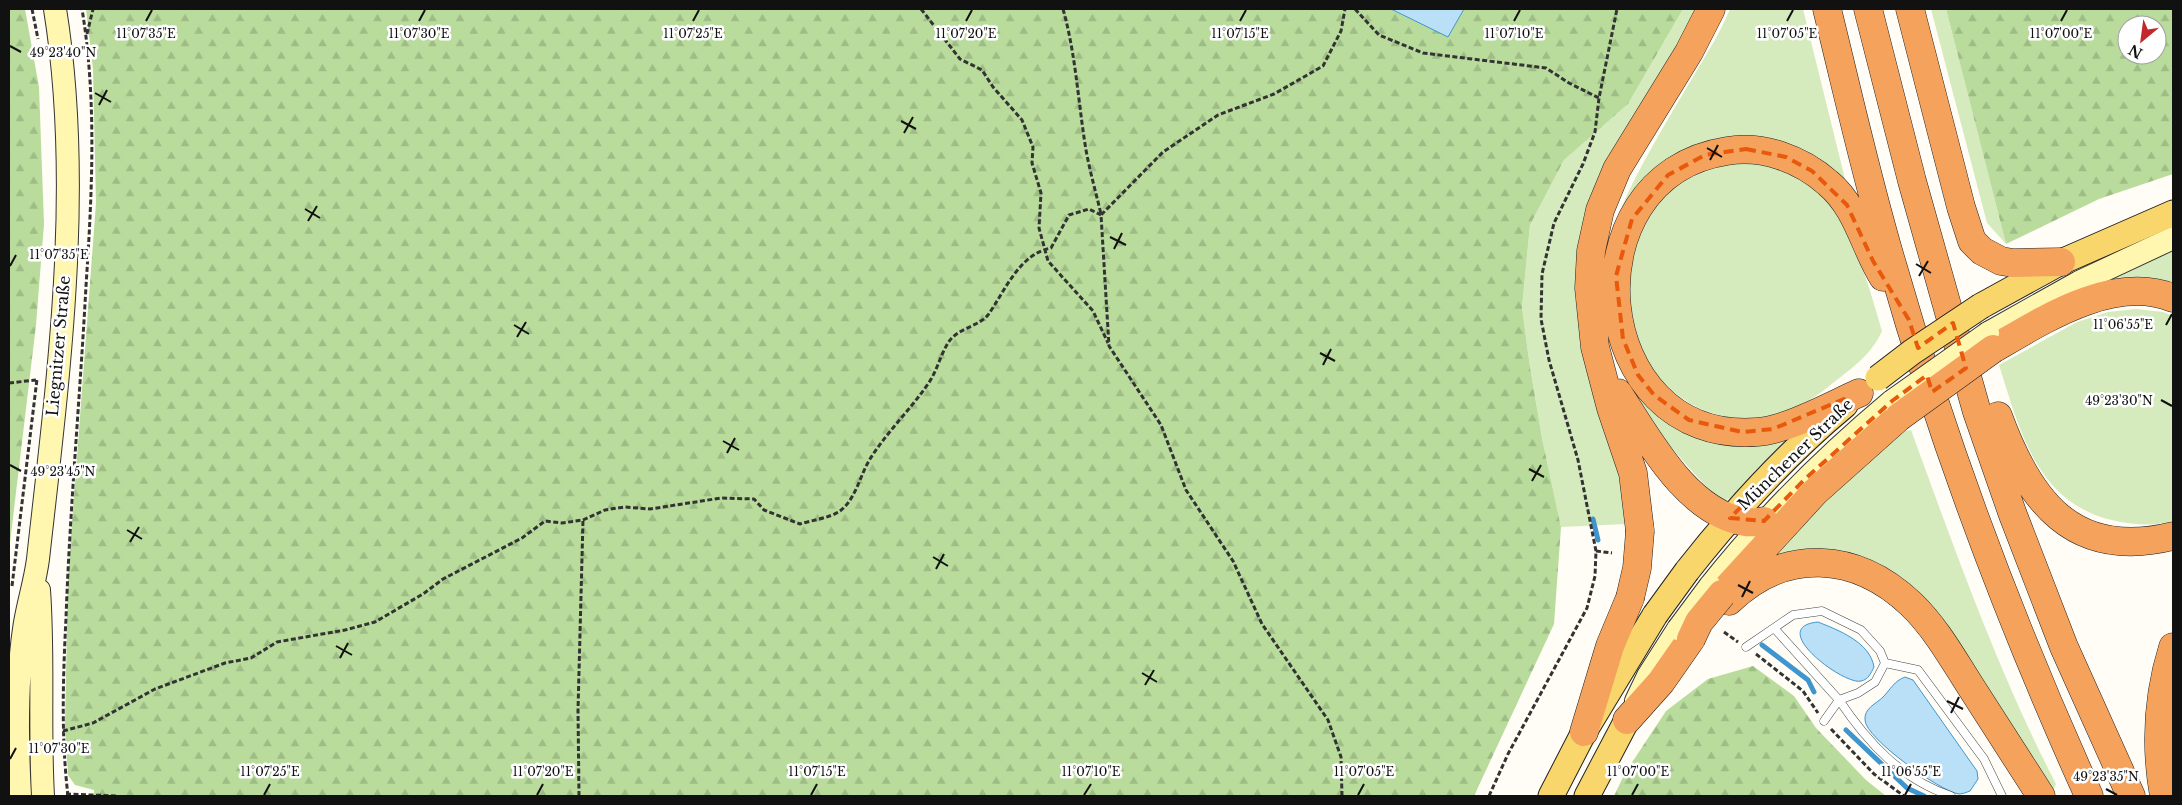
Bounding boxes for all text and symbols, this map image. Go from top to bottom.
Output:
north arrow [2117,15,2167,65]
text: 11°07'35"E [116,26,176,41]
text: 11°07'30"E [388,26,450,41]
text: 11°07'25"E [663,26,723,41]
text: 11°07'20"E [935,26,997,41]
text: 11°07'15"E [1211,26,1269,41]
text: 11°07'10"E [1484,26,1544,41]
text: 11°07'05"E [1757,26,1818,41]
text: 11°07'00"E [2030,26,2092,41]
text: N [2126,40,2146,62]
text: 49°23'40"N [30,45,96,60]
text: 11°07'35"E [29,247,89,262]
street label: Liegnitzer Straße [42,275,74,417]
text: 11°06'55"E [2093,317,2153,332]
text: 49°23'30"N [2085,393,2153,408]
street label: Münchener Straße [1733,394,1857,514]
text: 49°23'45"N [31,464,96,479]
text: 11°07'30"E [28,741,90,756]
text: 11°07'25"E [240,764,300,779]
text: 11°07'20"E [512,764,574,779]
text: 11°07'15"E [788,764,846,779]
text: 11°07'10"E [1061,764,1121,779]
text: 11°07'05"E [1334,764,1395,779]
text: 11°07'00"E [1607,764,1669,779]
text: 11°06'55"E [1881,764,1941,779]
text: 49°23'35"N [2073,769,2139,784]

